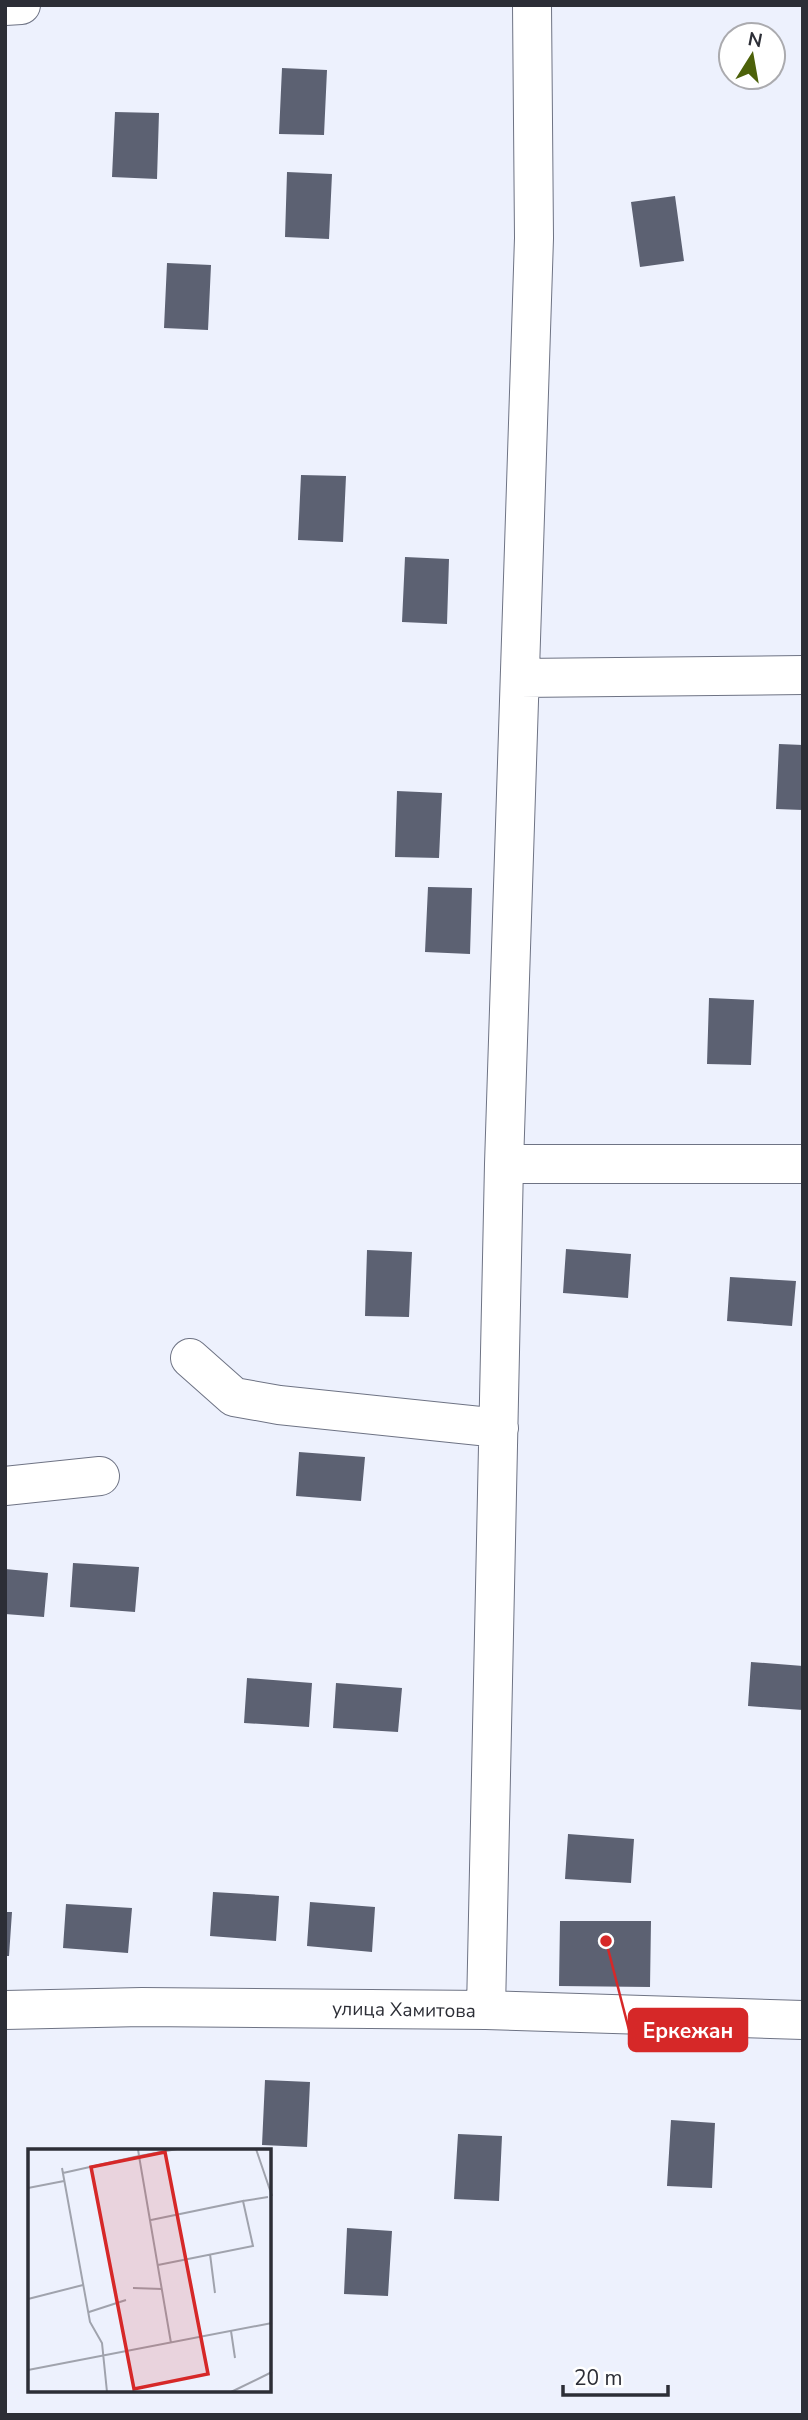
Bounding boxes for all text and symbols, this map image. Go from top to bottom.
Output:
north arrow [717,21,787,91]
text: N [746,26,765,54]
street label: улица Хамитова [332,1996,476,2024]
callout: Еркежан [629,2009,747,2051]
text: Еркежан [643,2017,733,2045]
inset map [28,2149,271,2392]
scale bar [563,2354,668,2398]
text: 20 m [574,2364,623,2392]

